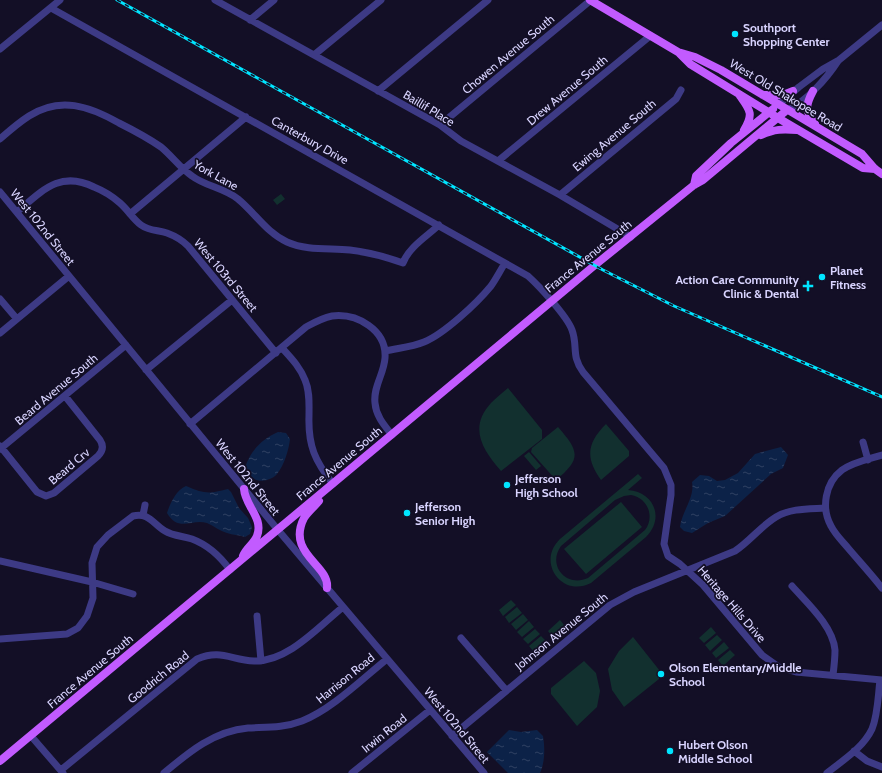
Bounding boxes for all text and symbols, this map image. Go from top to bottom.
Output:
street label: Chowen Avenue South [459,11,557,97]
place label: Southport Shopping Center [743,20,830,49]
marker: Southport Shopping Center [730,29,740,39]
street label: Drew Avenue South [523,52,611,128]
street label: West Old Shakopee Road [727,55,845,135]
street label: Baillif Place [401,87,457,129]
street label: Ewing Avenue South [569,96,659,174]
street label: Canterbury Drive [269,113,351,167]
street label: York Lane [190,156,241,193]
street label: West 102nd Street [8,186,78,268]
street label: France Avenue South [542,216,634,296]
street label: West 103rd Street [191,235,261,315]
place label: Planet Fitness [830,263,866,292]
place label: Action Care Community Clinic & Dental [675,272,800,301]
marker: Planet Fitness [817,272,827,282]
marker: Action Care Community Clinic & Dental [802,280,814,292]
street label: Beard Avenue South [12,350,100,428]
street label: France Avenue South [293,423,385,503]
street label: West 102nd Street [213,436,283,518]
street label: Beard Crv [45,444,93,488]
place label: Jefferson High School [514,471,578,500]
marker: Jefferson High School [502,480,512,490]
place label: Jefferson Senior High [414,499,475,528]
marker: Jefferson Senior High [402,508,412,518]
street label: Heritage Hills Drive [695,563,769,645]
street label: Johnson Avenue South [511,589,610,674]
street label: France Avenue South [44,631,136,711]
street label: Goodrich Road [124,648,192,706]
street label: Harrison Road [313,650,377,706]
place label: Olson Elementary/Middle School [669,660,802,689]
marker: Olson Elementary/Middle School [656,669,666,679]
street label: West 102nd Street [421,684,493,766]
street label: Irwin Road [359,710,409,756]
place label: Hubert Olson Middle School [678,737,752,766]
marker: Hubert Olson Middle School [665,746,675,756]

